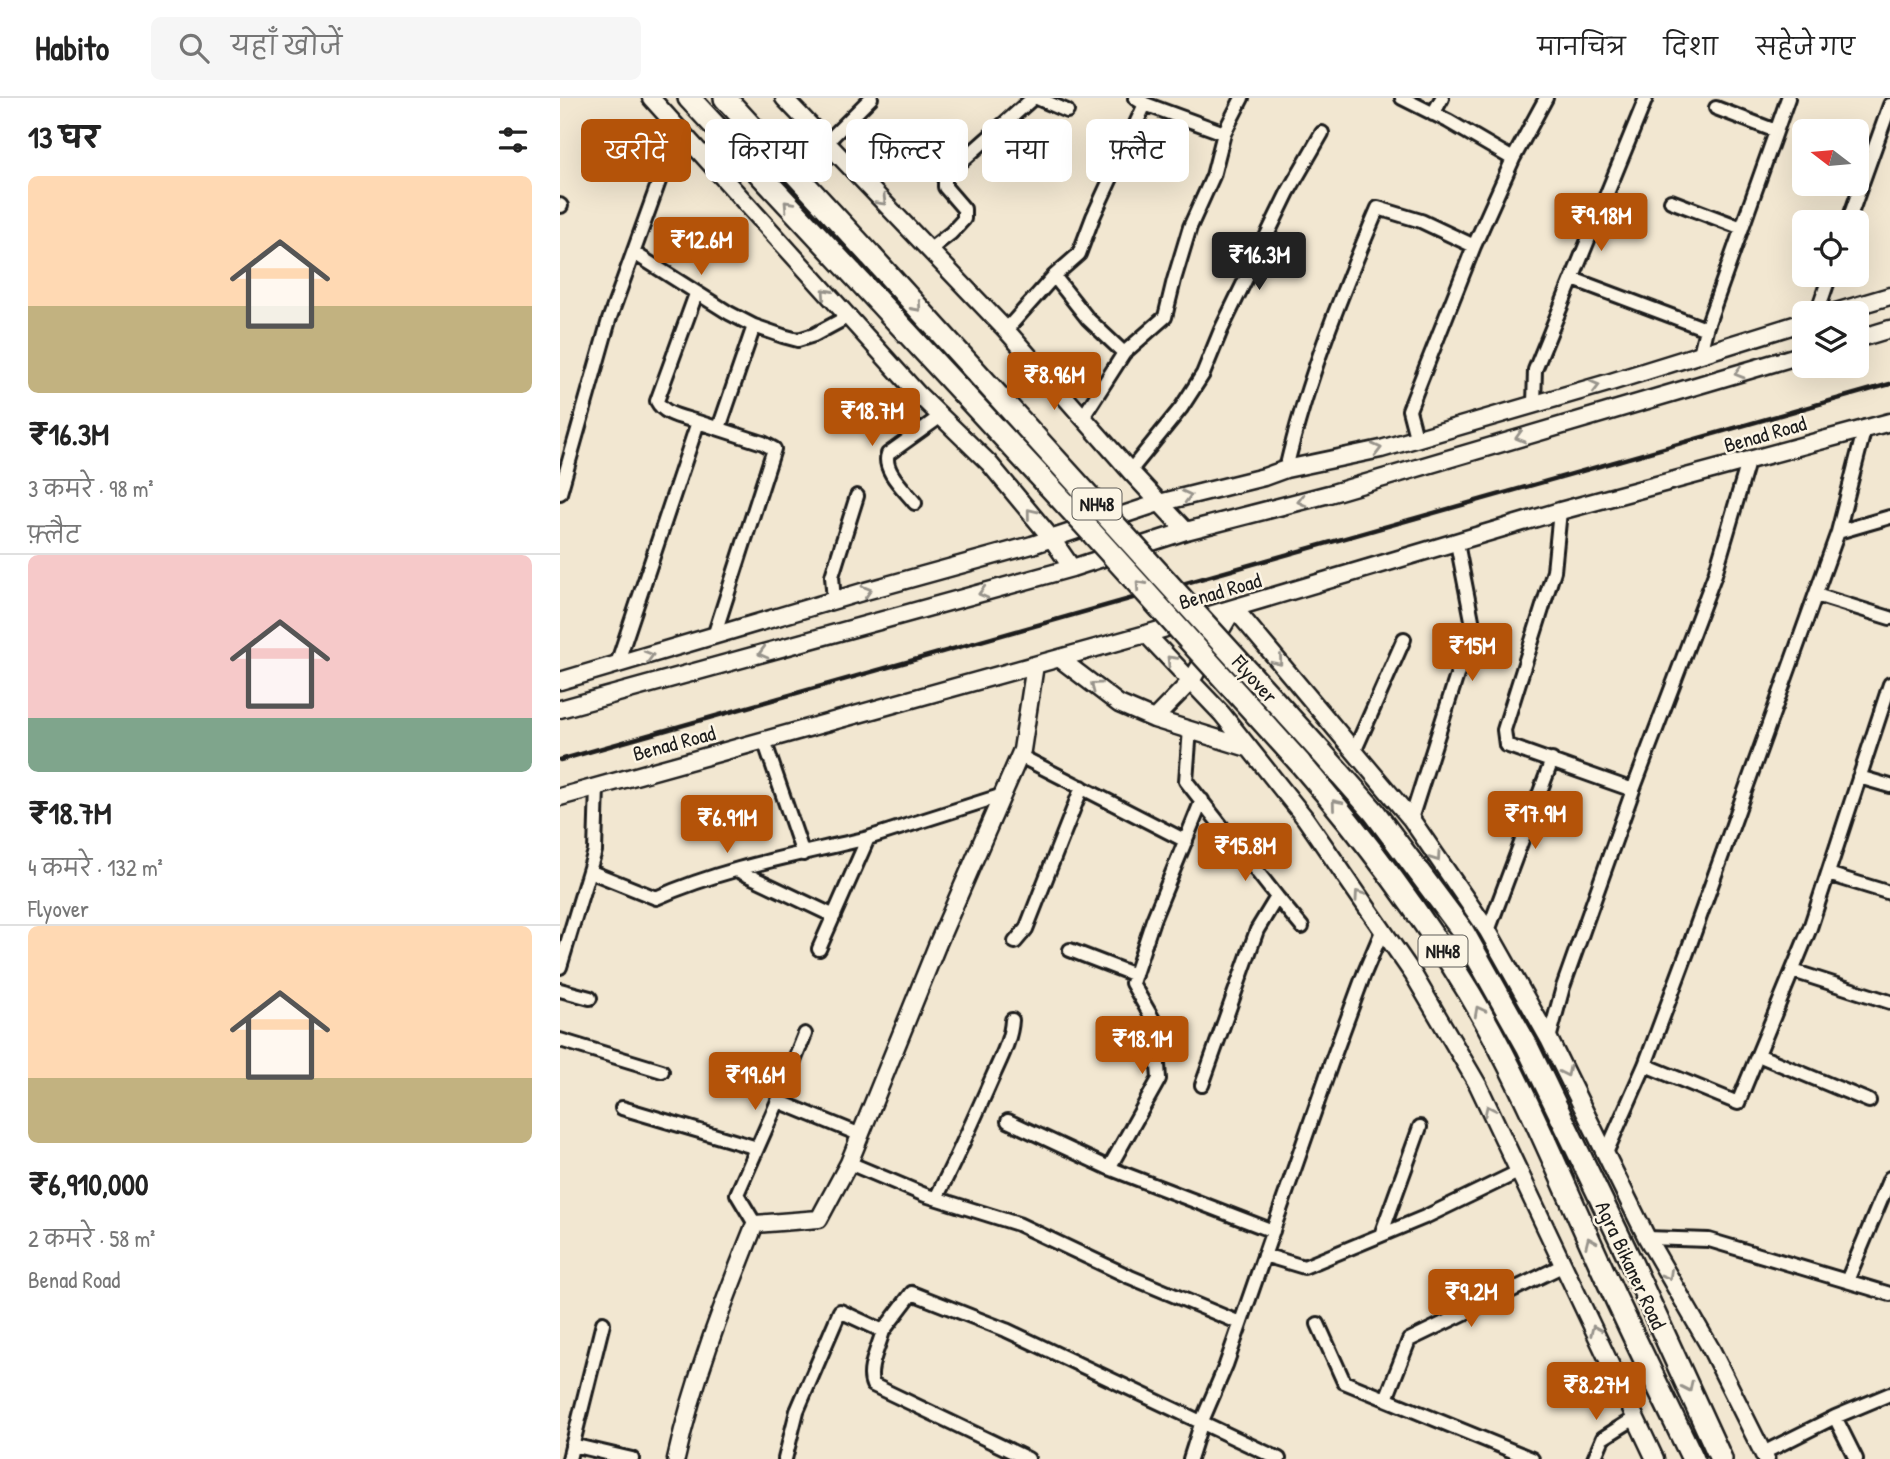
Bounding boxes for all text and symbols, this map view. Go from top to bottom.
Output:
search box [151,17,641,80]
text: Habito [35,26,109,70]
text: यहाँ खोजें [231,28,342,63]
icon: search [175,29,213,67]
text: मानचित्र [1537,30,1626,62]
text: दिशा [1664,30,1718,62]
text: सहेजे गए [1756,30,1855,62]
text: 13 घर [28,117,99,157]
chip: खरीदें [581,119,691,182]
chip: किराया [705,119,832,182]
chip: फ़िल्टर [846,119,968,182]
chip: नया [982,119,1072,182]
chip: फ़्लैट [1086,119,1189,182]
north arrow [1792,119,1869,196]
map controls [1792,119,1869,378]
icon: filters [494,121,532,159]
one-way arrow [873,193,886,206]
pin: ₹9.18M [1544,194,1658,253]
one-way arrow [784,200,797,213]
text: ₹9.18M [1570,200,1632,231]
button: locate [1792,210,1869,287]
pin: ₹12.6M [644,218,758,277]
icon: home [217,221,343,347]
text: ₹12.6M [670,224,732,255]
pin: ₹16.3M [1202,232,1316,292]
text: ₹16.3M [1228,239,1290,270]
one-way arrow [822,288,835,301]
one-way arrow [909,299,922,312]
button: layers [1792,301,1869,378]
pin: ₹8.96M [997,352,1111,412]
text: ₹8.96M [1023,359,1085,390]
one-way arrow [1733,365,1745,380]
one-way arrow [1589,380,1601,395]
pin: ₹18.7M [815,388,929,448]
text: ₹18.7M [840,395,904,426]
street label: Benad Road [1721,408,1809,460]
text: ₹16.3M [28,414,109,454]
one-way arrow [1515,429,1527,444]
one-way arrow [1371,443,1383,457]
text: 3 कमरे · 98 m² [28,473,154,504]
road number: NH48 [1072,488,1122,520]
one-way arrow [1181,490,1193,504]
one-way arrow [1296,493,1308,507]
one-way arrow [1027,509,1039,522]
text: फ़्लैट [28,519,80,550]
street label: Benad Road [1176,565,1264,617]
one-way arrow [1136,581,1148,594]
one-way arrow [977,584,989,599]
one-way arrow [861,585,873,599]
icon: home [217,601,343,727]
pin: ₹15M [1431,624,1513,683]
text: ₹15M [1448,630,1496,661]
one-way arrow [757,645,769,659]
street label: Flyover [1225,648,1284,709]
one-way arrow [643,649,655,664]
one-way arrow [1270,652,1282,665]
one-way arrow [1166,656,1179,669]
one-way arrow [1090,681,1103,694]
street label: Benad Road [630,718,718,768]
pin: ₹17.9M [1478,792,1592,851]
text: ₹18.7M [28,793,112,833]
pin: ₹6.91M [670,796,784,855]
text: ₹17.9M [1504,798,1566,829]
one-way arrow [1331,800,1344,812]
text: ₹6.91M [697,802,757,833]
pin: ₹15.8M [1188,824,1302,883]
text: ₹15.8M [1214,830,1276,861]
one-way arrow [1428,849,1441,862]
text: 4 कमरे · 132 m² [28,852,163,883]
one-way arrow [1355,890,1367,903]
text: Flyover [28,893,89,924]
road number: NH48 [1418,936,1468,966]
icon: home [217,972,343,1098]
one-way arrow [1474,1006,1487,1018]
pin: ₹18.1M [1085,1016,1199,1076]
text: ₹18.1M [1111,1023,1173,1054]
pin: ₹19.6M [698,1052,812,1112]
text: ₹19.6M [725,1059,785,1090]
one-way arrow [1557,1065,1571,1077]
one-way arrow [1484,1105,1498,1117]
text: ₹6,910,000 [28,1164,148,1204]
street label: Agra Bikaner Road [1589,1196,1673,1334]
text: 2 कमरे · 58 m² [28,1223,155,1254]
one-way arrow [1584,1237,1598,1249]
text: Benad Road [28,1264,120,1295]
one-way arrow [1660,1268,1673,1281]
pin: ₹9.2M [1422,1270,1520,1329]
text: ₹9.2M [1444,1276,1498,1307]
one-way arrow [1589,1325,1603,1338]
pin: ₹8.27M [1539,1362,1653,1422]
text: ₹8.27M [1563,1369,1629,1400]
one-way arrow [1680,1380,1694,1392]

